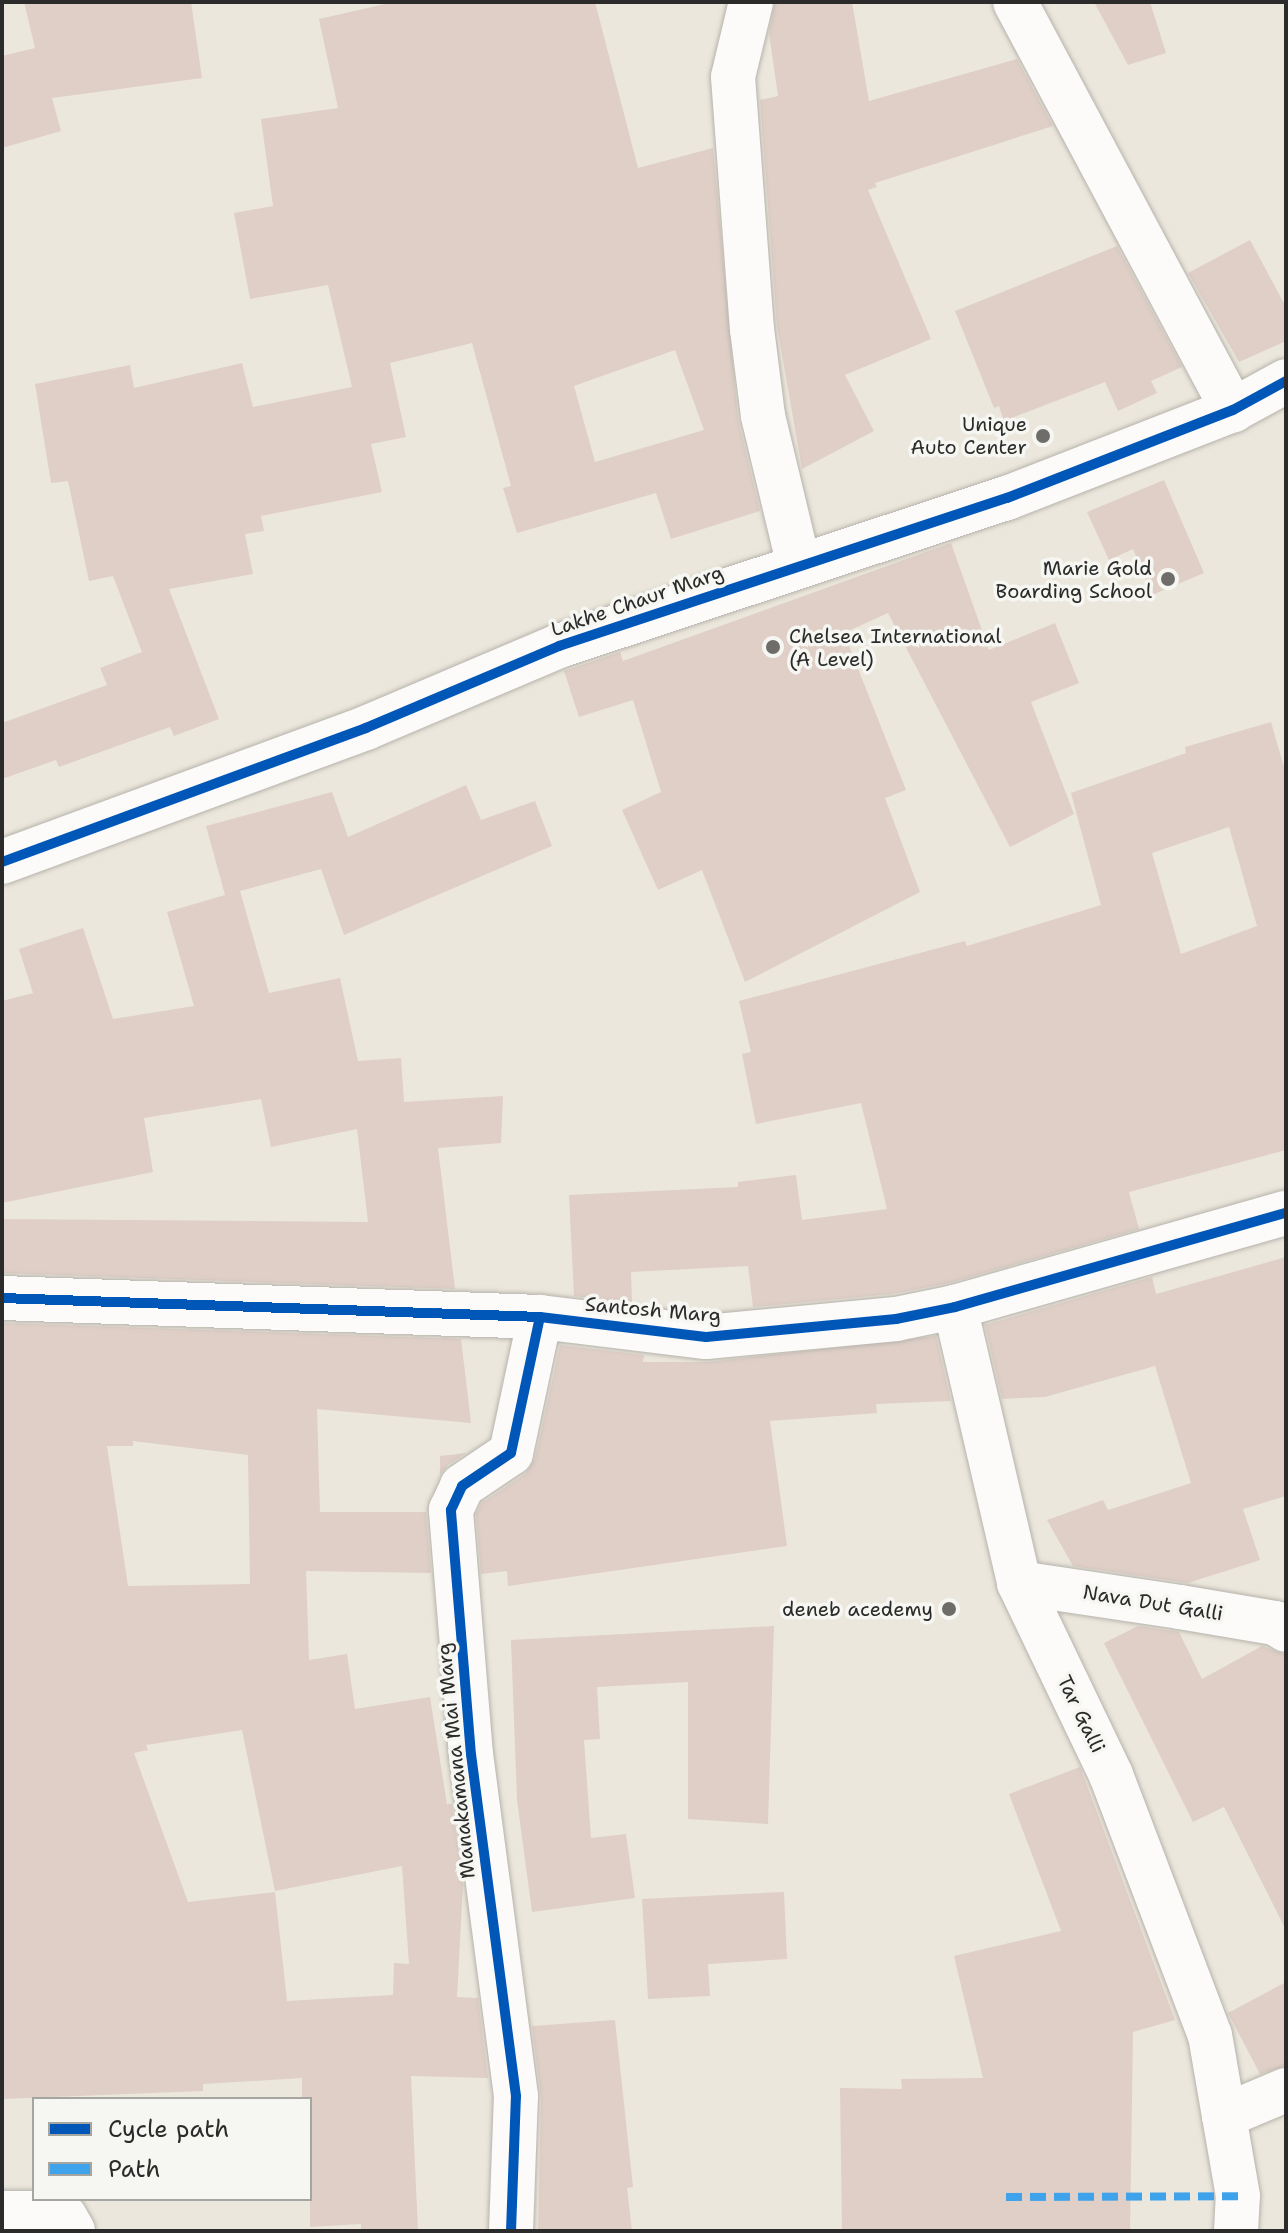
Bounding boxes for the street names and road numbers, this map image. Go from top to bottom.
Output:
street label: Lakhe Chaur Marg [548,560,726,642]
street label: Santosh Marg [584,1292,722,1328]
street label: Nava Dut Galli [1081,1580,1225,1626]
street label: Manakamana Mai Marg [432,1642,480,1880]
street label: Tar Galli [1052,1671,1110,1757]

